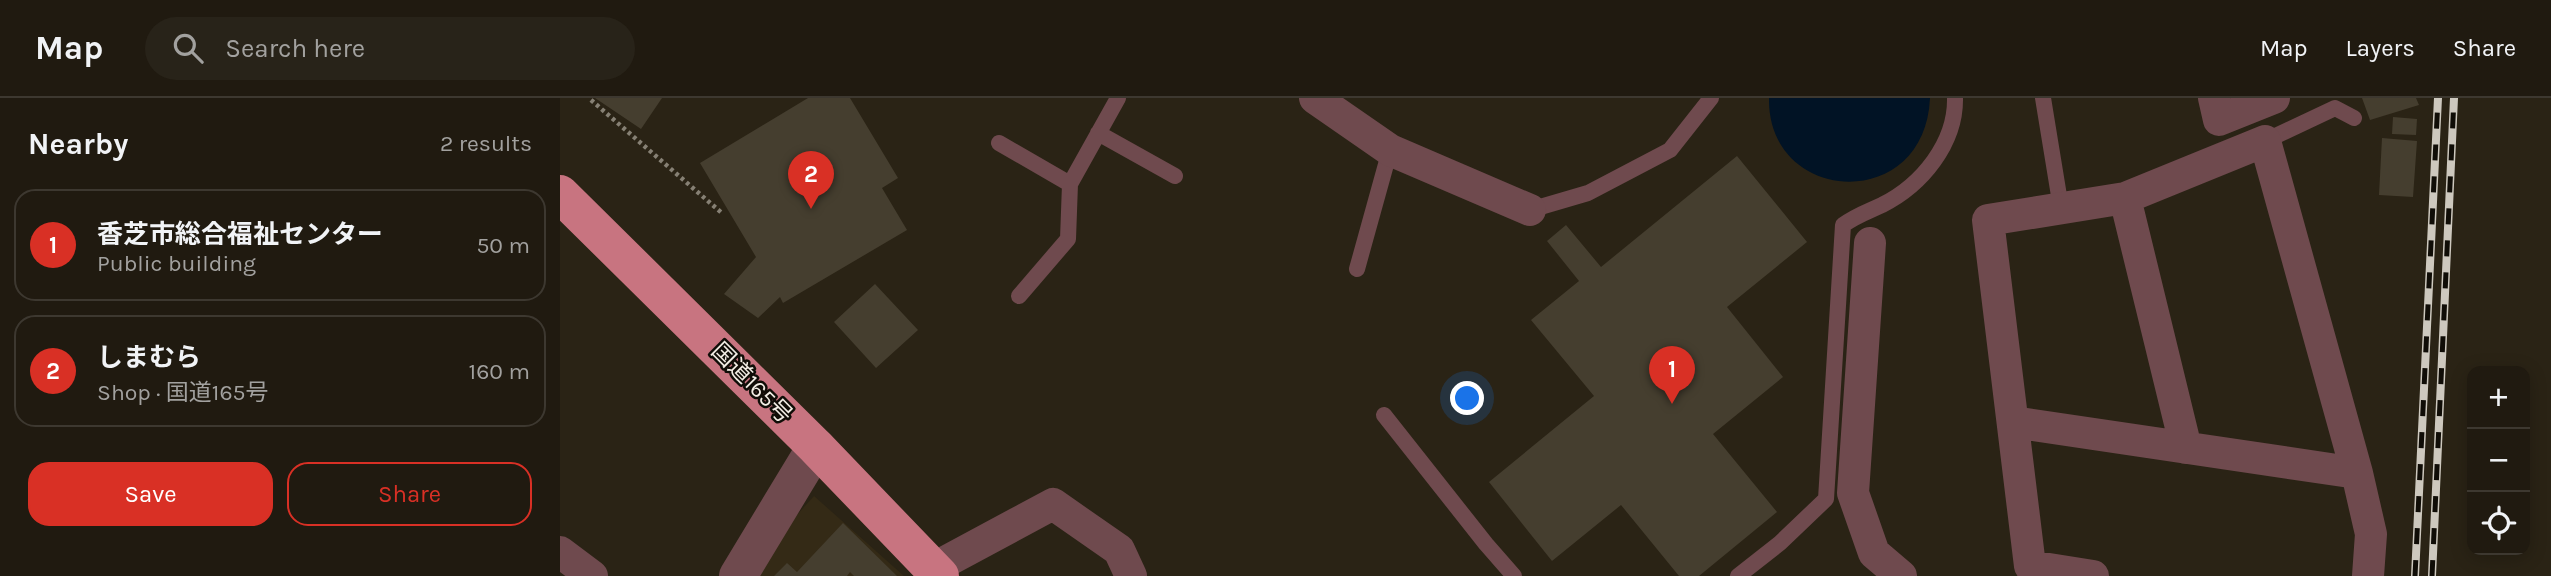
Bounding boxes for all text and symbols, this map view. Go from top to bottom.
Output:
search box [145,17,635,80]
text: Map [35,29,103,67]
icon: search [169,29,207,67]
text: Search here [225,33,365,64]
text: Map [2260,34,2308,62]
text: Layers [2346,34,2415,62]
text: Share [2453,34,2516,62]
text: Nearby [28,126,128,162]
text: 2 results [440,130,532,157]
pin: 2 [788,151,834,209]
text: 香芝市総合福祉センター [97,219,383,250]
text: 1 [49,232,57,259]
text: 50 m [476,232,530,259]
text: Public building [97,250,256,277]
street label: 国道165号 [706,337,798,429]
text: しまむら [97,342,201,373]
pin: 1 [1649,346,1695,404]
text: 2 [46,358,60,385]
text: 160 m [469,358,530,385]
map controls [2467,366,2530,555]
button: + [2467,366,2530,429]
text: Shop · 国道165号 [97,379,269,406]
your location [1450,381,1484,415]
button: − [2467,429,2530,492]
button: Save [28,462,273,526]
button: Share [287,462,532,526]
button: locate [2467,492,2530,555]

